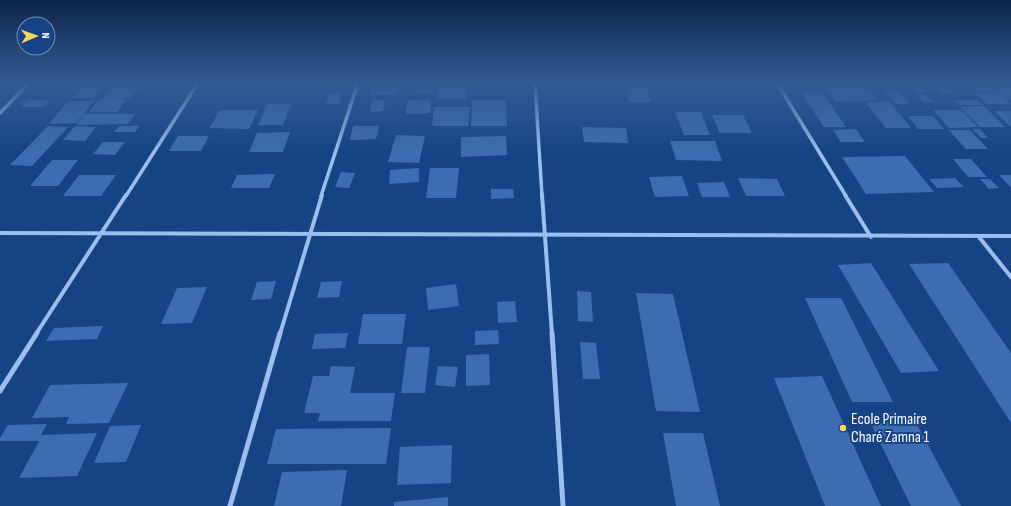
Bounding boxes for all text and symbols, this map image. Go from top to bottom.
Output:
north arrow [16,16,56,56]
text: N [39,33,52,39]
place label: Ecole Primaire Charé Zamna 1 [851,410,930,447]
marker: Ecole Primaire Charé Zamna 1 [838,423,848,433]

